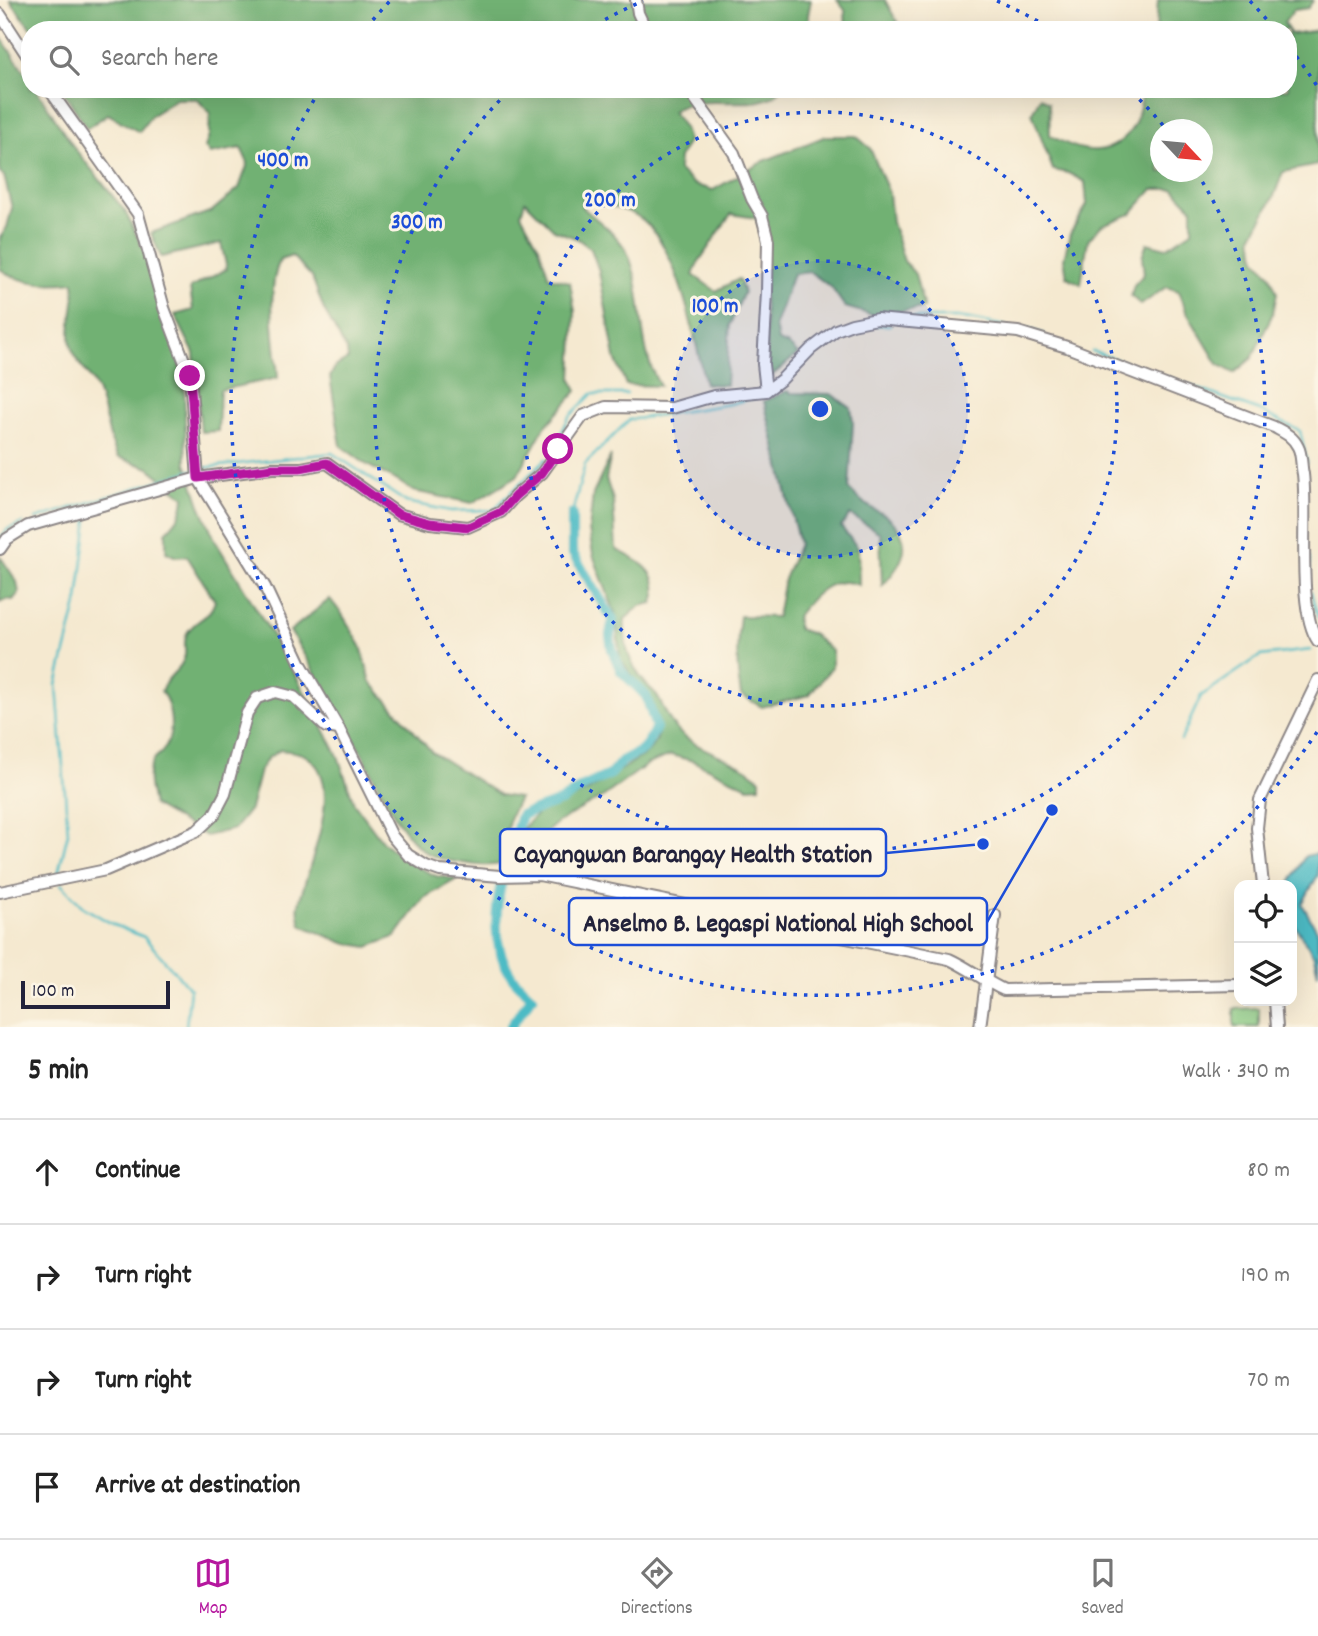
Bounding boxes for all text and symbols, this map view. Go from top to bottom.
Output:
search box [21,21,1297,98]
icon: search [45,41,83,79]
text: Search here [101,41,219,78]
north arrow [1150,119,1213,182]
text: 400 m [258,147,308,177]
text: 200 m [584,187,636,217]
text: 300 m [391,209,443,239]
text: 100 m [692,293,738,323]
route end [174,360,205,391]
centre of rings [808,397,832,421]
route start [542,433,573,464]
callout: Cayangwan Barangay Health Station [500,829,886,876]
text: Cayangwan Barangay Health Station [514,838,872,875]
map controls [1234,880,1297,1006]
button: locate [1234,880,1297,943]
callout: Anselmo B. Legaspi National High School [569,898,987,945]
text: Anselmo B. Legaspi National High School [583,907,974,944]
button: layers [1234,943,1297,1006]
scale bar [21,978,170,1010]
text: 100 m [32,979,74,1006]
text: 5 min [28,1051,89,1094]
text: Walk · 340 m [1182,1056,1290,1089]
icon: ahead [28,1153,66,1191]
text: Continue [95,1153,180,1190]
text: 80 m [1247,1155,1290,1188]
icon: right [28,1258,66,1296]
text: Turn right [95,1258,192,1295]
text: 190 m [1241,1260,1290,1293]
icon: right [28,1363,66,1401]
text: Turn right [95,1363,192,1400]
text: 70 m [1248,1365,1290,1398]
icon: arrive [28,1468,66,1506]
text: Arrive at destination [95,1468,300,1505]
tab: Map [194,1554,232,1623]
tab: Directions [621,1554,693,1623]
tab: Saved [1081,1554,1124,1623]

